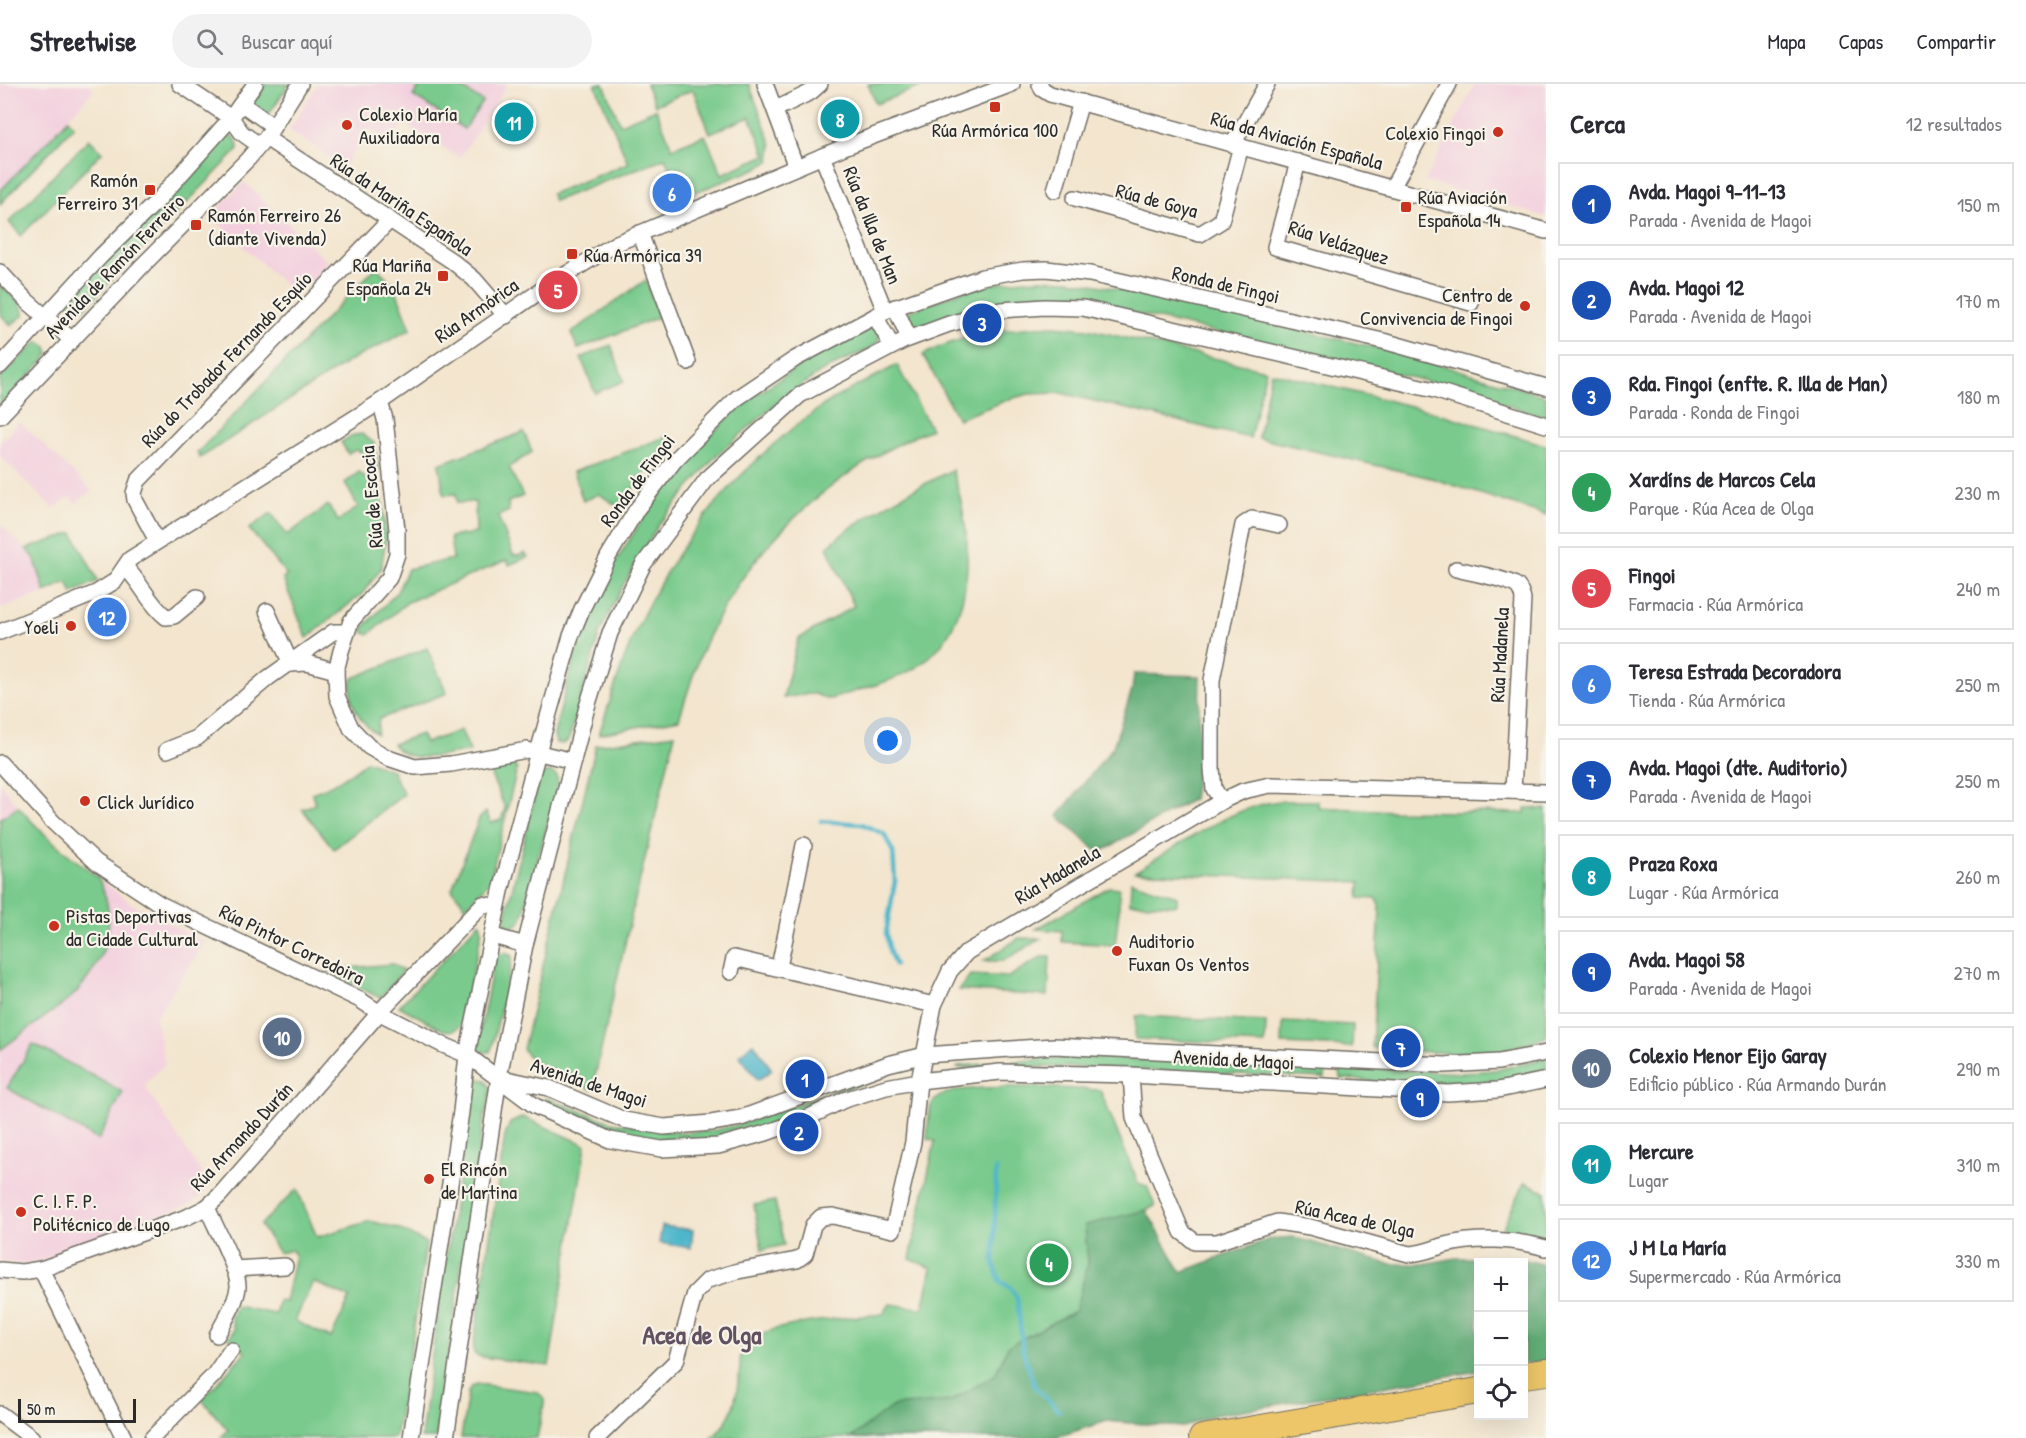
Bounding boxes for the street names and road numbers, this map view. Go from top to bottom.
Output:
street label: Rúa da Aviación Española [1208,104,1386,176]
street label: Rúa da Mariña Española [325,146,479,262]
street label: Rúa da Illa de Man [837,162,909,288]
street label: Rúa de Goya [1113,176,1201,224]
street label: Avenida de Ramón Ferreiro [38,188,190,344]
street label: Rúa Velázquez [1285,213,1393,271]
street label: Ronda de Fingoi [1170,259,1282,309]
street label: Rúa do Trobador Fernando Esquío [135,265,317,453]
street label: Rúa Armórica [429,271,523,349]
street label: Ronda de Fingoi [593,428,681,532]
street label: Rúa de Escocia [353,445,389,549]
street label: Rúa Madanela [1483,607,1515,703]
street label: Rúa Madanela [1009,838,1105,910]
street label: Rúa Pintor Corredoira [215,897,369,991]
street label: Avenida de Magoi [1173,1042,1295,1076]
street label: Avenida de Magoi [527,1050,651,1114]
street label: Rúa Armando Durán [183,1076,299,1196]
street label: Rúa Acea de Olga [1293,1192,1417,1244]

